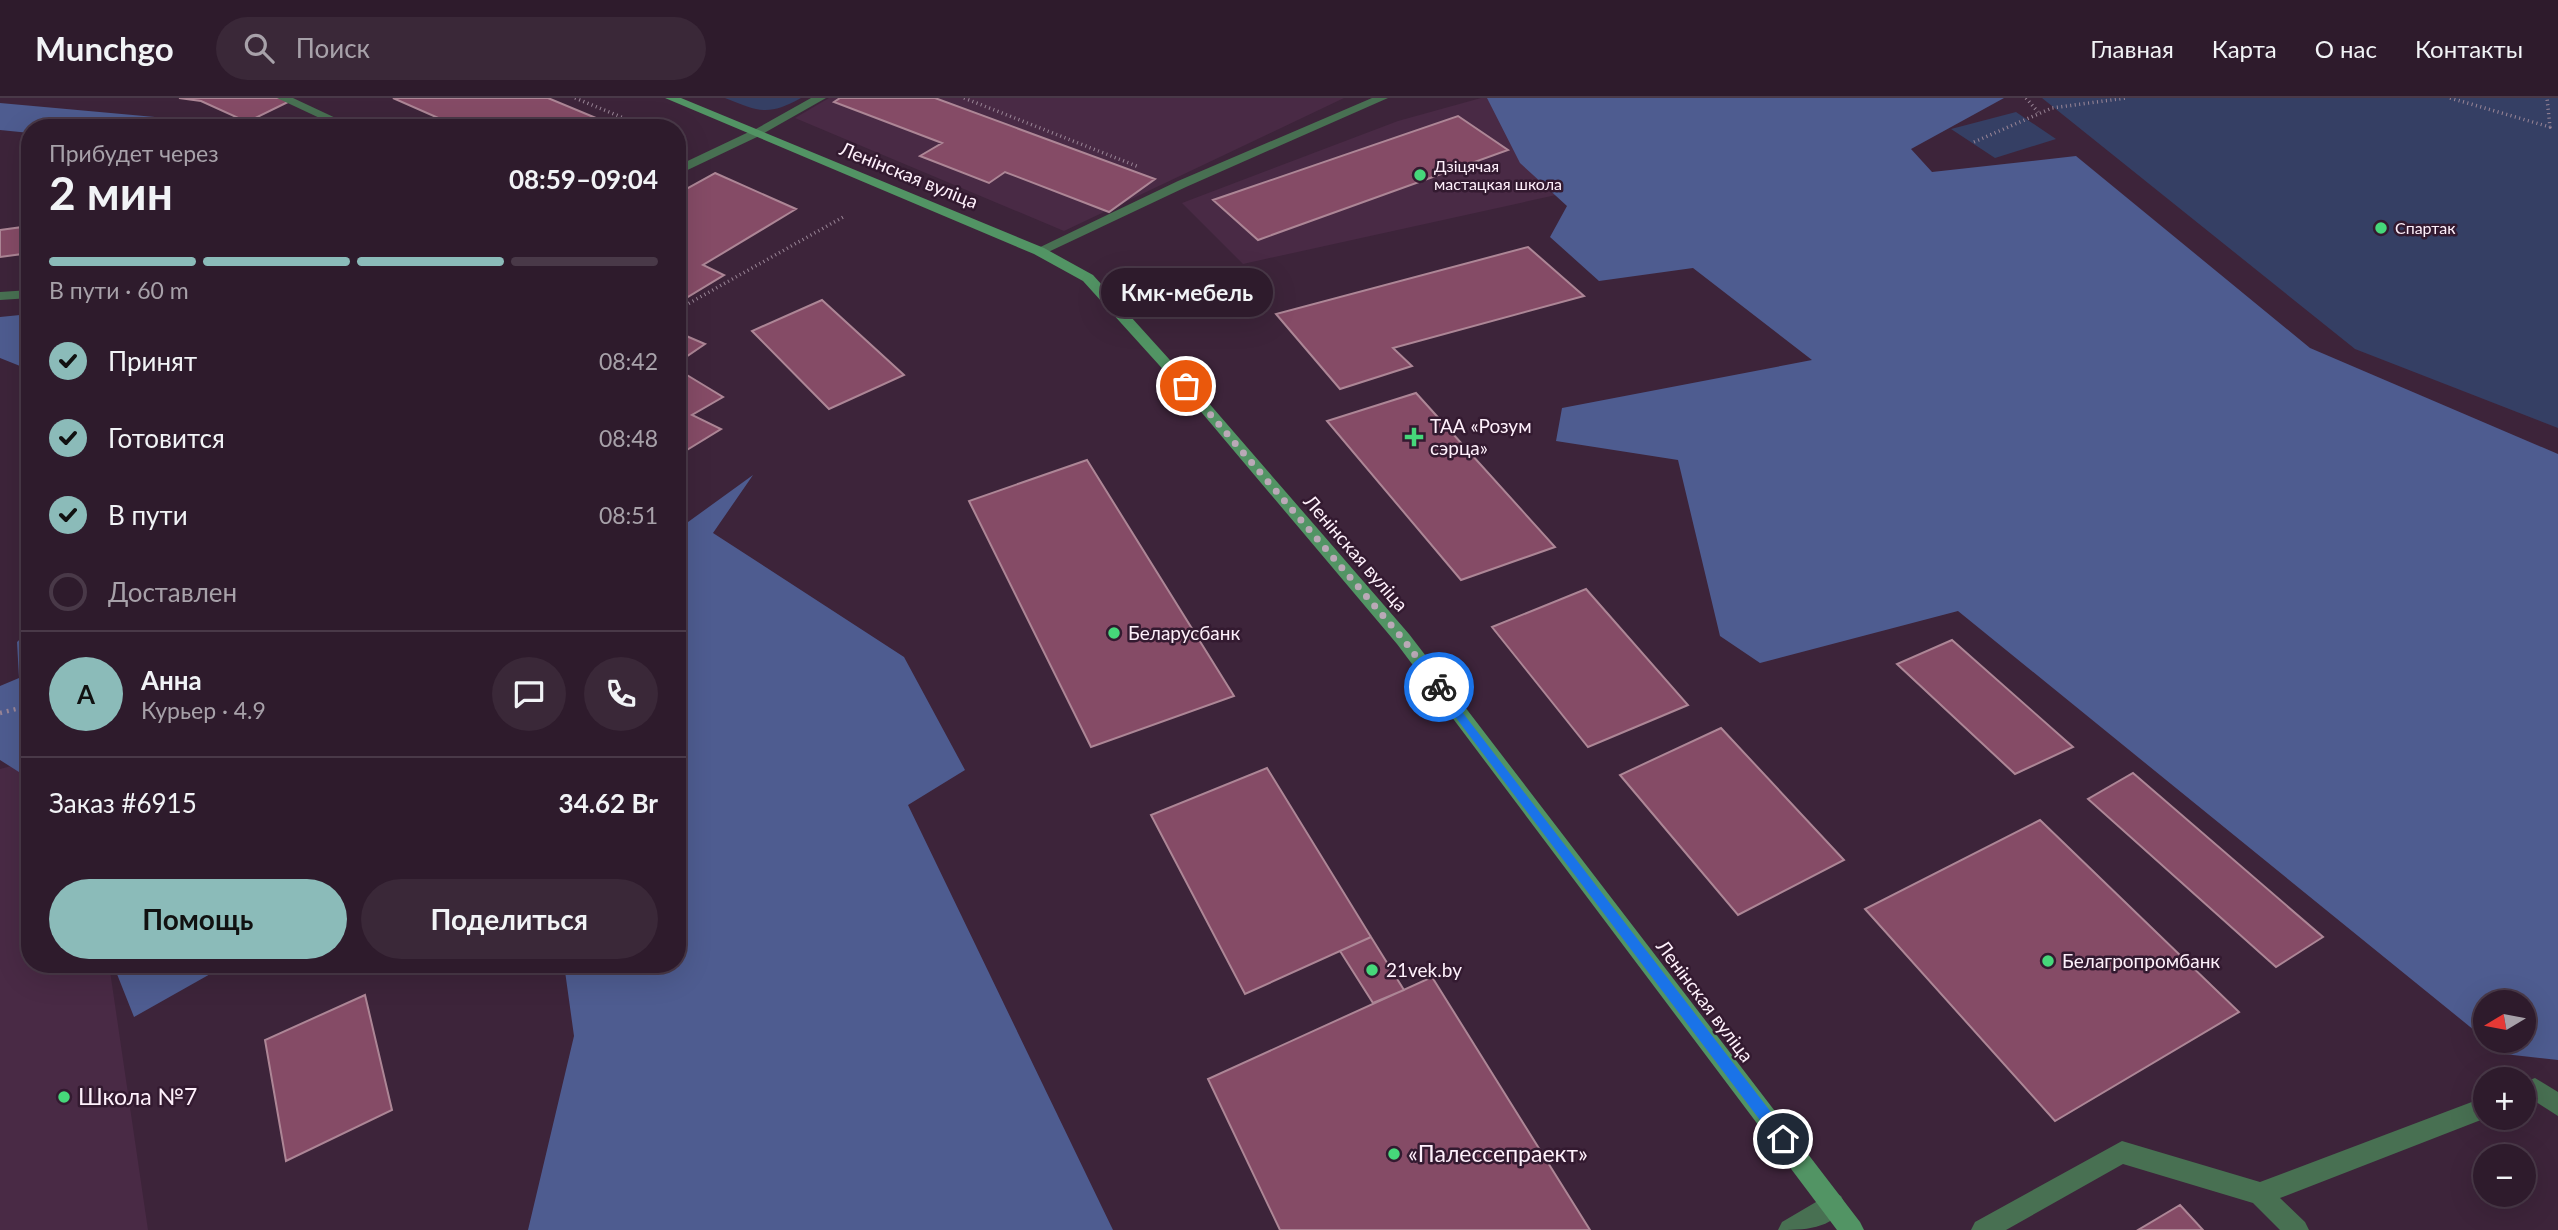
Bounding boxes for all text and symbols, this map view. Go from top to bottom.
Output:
search box [216,17,706,80]
text: Munchgo [35,28,174,68]
icon: search [240,29,278,67]
text: Поиск [296,32,370,64]
text: Главная [2090,34,2174,63]
text: Карта [2212,34,2277,63]
text: О нас [2315,34,2377,63]
text: Контакты [2415,34,2523,63]
street label: Ленінская вуліца [836,136,982,213]
text: Прибудет через [49,139,219,167]
place label: Дзіцячая мастацкая школа [1434,156,1562,193]
text: 08:59–09:04 [509,163,658,195]
text: 2 мин [49,165,173,220]
marker: Дзіцячая мастацкая школа [1412,167,1428,183]
place label: Спартак [2395,218,2456,237]
marker: Спартак [2373,220,2389,236]
callout: Кмк-мебель [1100,267,1272,316]
text: В пути · 60 m [49,276,189,304]
text: Кмк-мебель [1121,278,1253,306]
icon: check [49,342,87,380]
text: Принят [108,345,197,377]
text: 08:42 [599,347,658,375]
pin [1156,356,1216,416]
icon: bag [1167,367,1205,405]
place label: ТАА «Розум сэрца» [1430,414,1532,459]
icon: check [49,419,87,457]
text: Готовится [108,422,225,454]
text: 08:48 [599,424,658,452]
marker: ТАА «Розум сэрца» [1404,427,1424,447]
street label: Ленінская вуліца [1299,489,1413,616]
icon: check [49,496,87,534]
text: В пути [108,499,188,531]
text: 08:51 [599,501,658,529]
text: Доставлен [108,576,237,608]
place label: Беларусбанк [1128,621,1241,644]
marker: Беларусбанк [1106,625,1122,641]
courier [1404,652,1474,722]
button: chat [492,657,566,731]
button: phone [584,657,658,731]
text: Анна [141,664,202,696]
icon: bike [1420,668,1458,706]
text: А [77,678,95,710]
text: Курьер · 4.9 [141,696,266,724]
text: Заказ #6915 [49,787,197,819]
text: 34.62 Br [559,787,658,819]
button: Помощь [49,879,347,959]
button: Поделиться [361,879,658,959]
street label: Ленінская вуліца [1651,934,1759,1066]
place label: Белагропромбанк [2062,949,2220,972]
marker: Белагропромбанк [2040,953,2056,969]
place label: 21vek.by [1386,958,1462,981]
marker: 21vek.by [1364,962,1380,978]
north arrow [2473,990,2536,1054]
map controls [2473,990,2536,1207]
button: + [2473,1067,2536,1130]
place label: Школа №7 [78,1082,197,1110]
marker: Школа №7 [56,1089,72,1105]
pin [1753,1109,1813,1169]
icon: home [1764,1120,1802,1158]
place label: «Палессепраект» [1408,1139,1588,1167]
button: − [2473,1144,2536,1207]
marker: «Палессепраект» [1386,1146,1402,1162]

